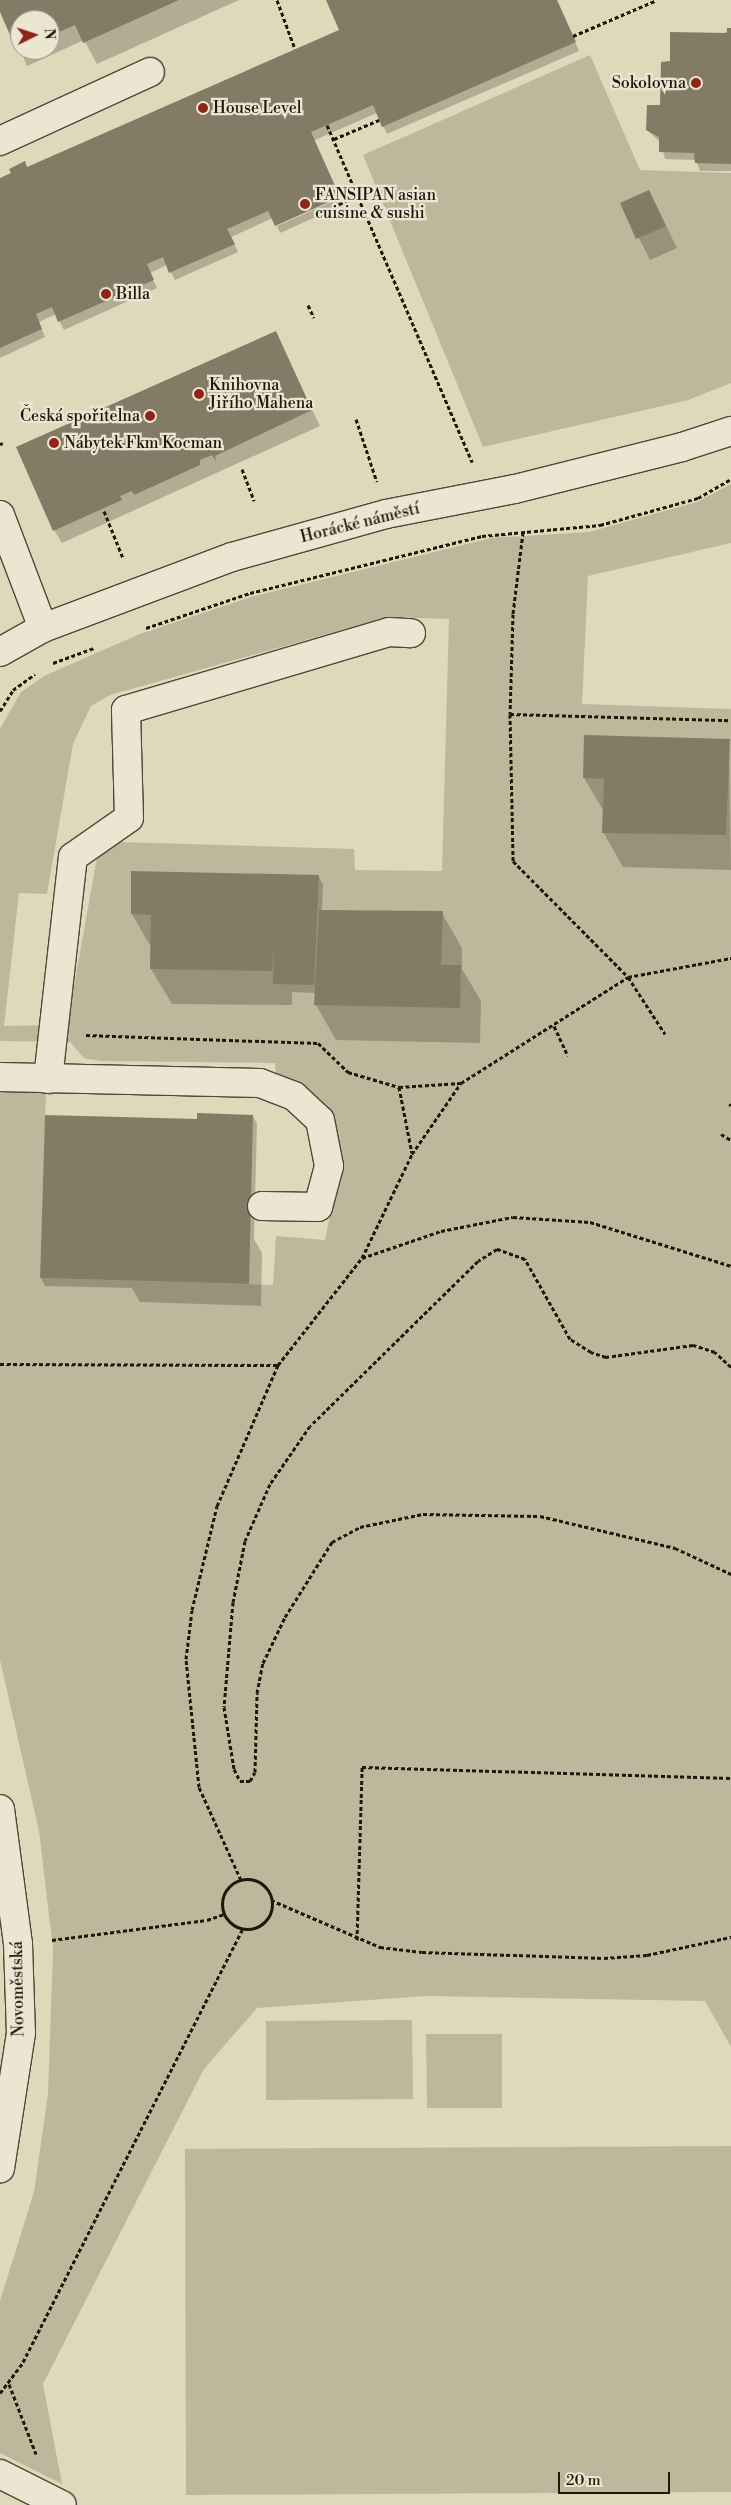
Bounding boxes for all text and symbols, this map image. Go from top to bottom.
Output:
north arrow [10,10,60,60]
text: N [40,28,58,40]
place label: Sokolovna [612,73,686,93]
marker: Sokolovna [690,77,702,89]
place label: House Level [213,98,301,118]
marker: House Level [197,102,209,114]
place label: FANSIPAN asian cuisine & sushi [315,185,436,223]
marker: FANSIPAN asian cuisine & sushi [299,198,311,210]
place label: Billa [116,284,150,304]
marker: Billa [100,288,112,300]
place label: Knihovna Jiřího Mahena [209,375,313,413]
marker: Knihovna Jiřího Mahena [193,388,205,400]
place label: Česká spořitelna [20,406,140,426]
marker: Česká spořitelna [144,410,156,422]
place label: Nábytek Fkm Kocman [64,433,222,453]
marker: Nábytek Fkm Kocman [48,437,60,449]
street label: Horácké náměstí [298,499,422,547]
street label: Novoměstská [8,1941,28,2037]
scale bar [561,2462,674,2494]
text: 20 m [566,2471,601,2490]

